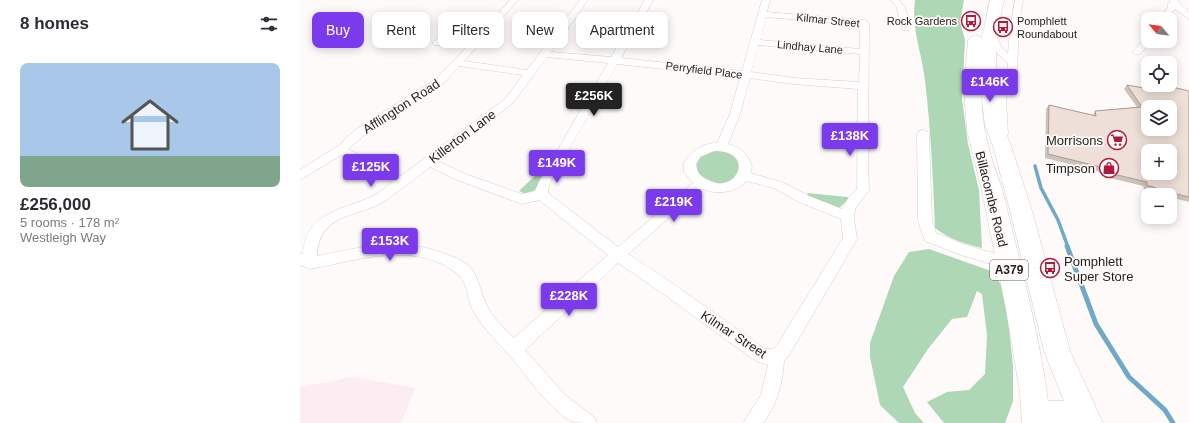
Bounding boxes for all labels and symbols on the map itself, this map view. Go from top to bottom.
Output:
bus stop icon: Rock Gardens [960,10,982,32]
street label: Kilmar Street [796,11,860,29]
north arrow [1141,12,1177,48]
place label: Rock Gardens [887,15,957,27]
place label: Pomphlett Roundabout [1017,15,1077,40]
bus stop icon: Pomphlett Roundabout [992,16,1014,38]
street label: Lindhay Lane [777,38,843,56]
street label: Perryfield Place [665,59,743,81]
pin: £146K [962,69,1018,103]
street label: Afflington Road [360,76,443,137]
pin: £256K [566,83,622,117]
street label: Killerton Lane [426,106,499,166]
pin: £138K [822,123,878,157]
supermarket icon: Morrisons [1106,129,1128,151]
place label: Morrisons [1046,133,1103,148]
pin: £149K [529,150,585,184]
street label: Billacombe Road [972,150,1011,249]
pin: £125K [343,154,399,188]
shop icon: Timpson [1098,157,1120,179]
place label: Timpson [1046,161,1095,176]
pin: £219K [646,189,702,223]
pin: £153K [362,228,418,262]
place label: Pomphlett Super Store [1064,254,1133,284]
bus stop icon: Pomphlett Super Store [1039,257,1061,279]
road number: A379 [990,260,1028,280]
pin: £228K [541,283,597,317]
street label: Kilmar Street [698,308,770,361]

